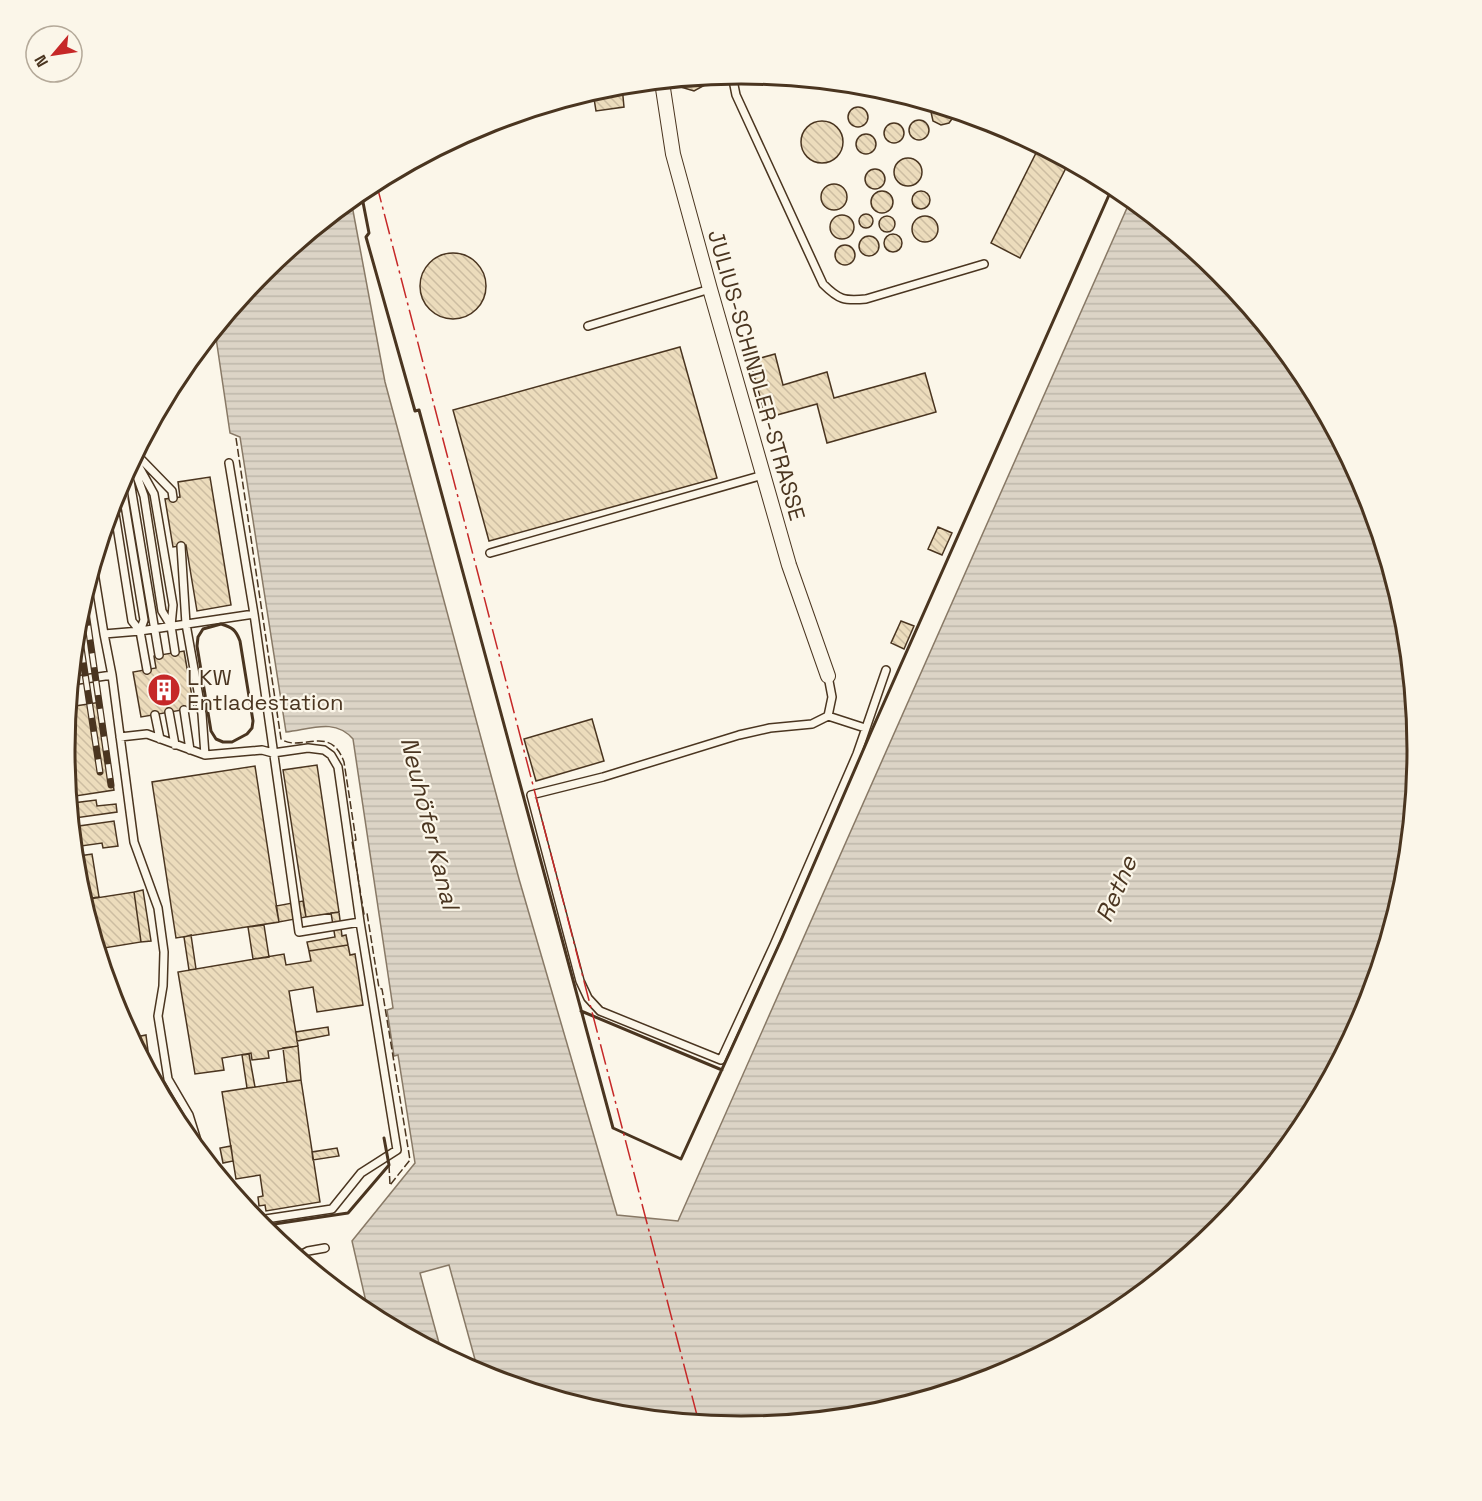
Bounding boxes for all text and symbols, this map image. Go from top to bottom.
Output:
north arrow [24,24,84,84]
text: N [30,51,53,71]
street label: JULIUS-SCHINDLER-STRASSE [702,226,812,524]
place label: LKW Entladestation [187,663,344,716]
building icon: LKW Entladestation [146,672,182,708]
water label: Neuhöfer Kanal [394,734,467,915]
water label: Rethe [1088,851,1144,927]

